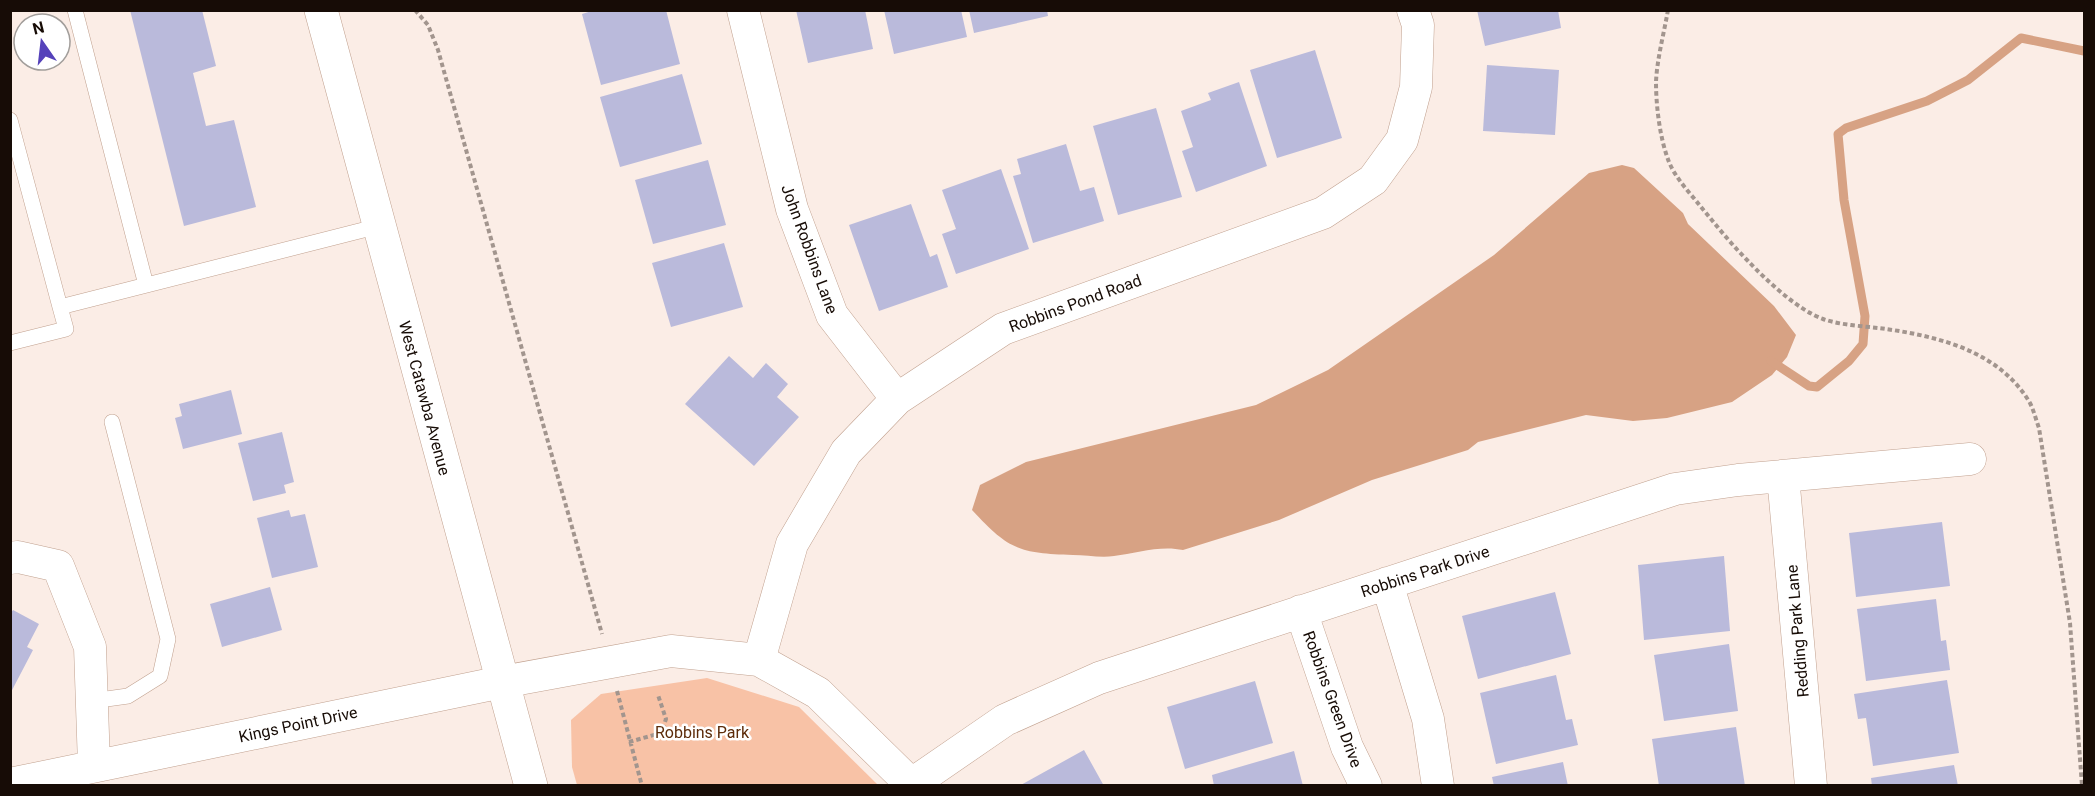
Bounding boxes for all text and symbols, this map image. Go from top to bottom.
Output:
north arrow [12,12,72,72]
text: N [31,17,46,39]
street label: John Robbins Lane [777,182,842,316]
street label: Robbins Pond Road [1006,271,1144,336]
street label: West Catawba Avenue [395,319,454,477]
street label: Robbins Park Drive [1358,542,1492,601]
street label: Redding Park Lane [1782,564,1813,698]
street label: Robbins Green Drive [1299,628,1366,770]
street label: Kings Point Drive [237,703,359,746]
park label: Robbins Park [655,723,750,742]

